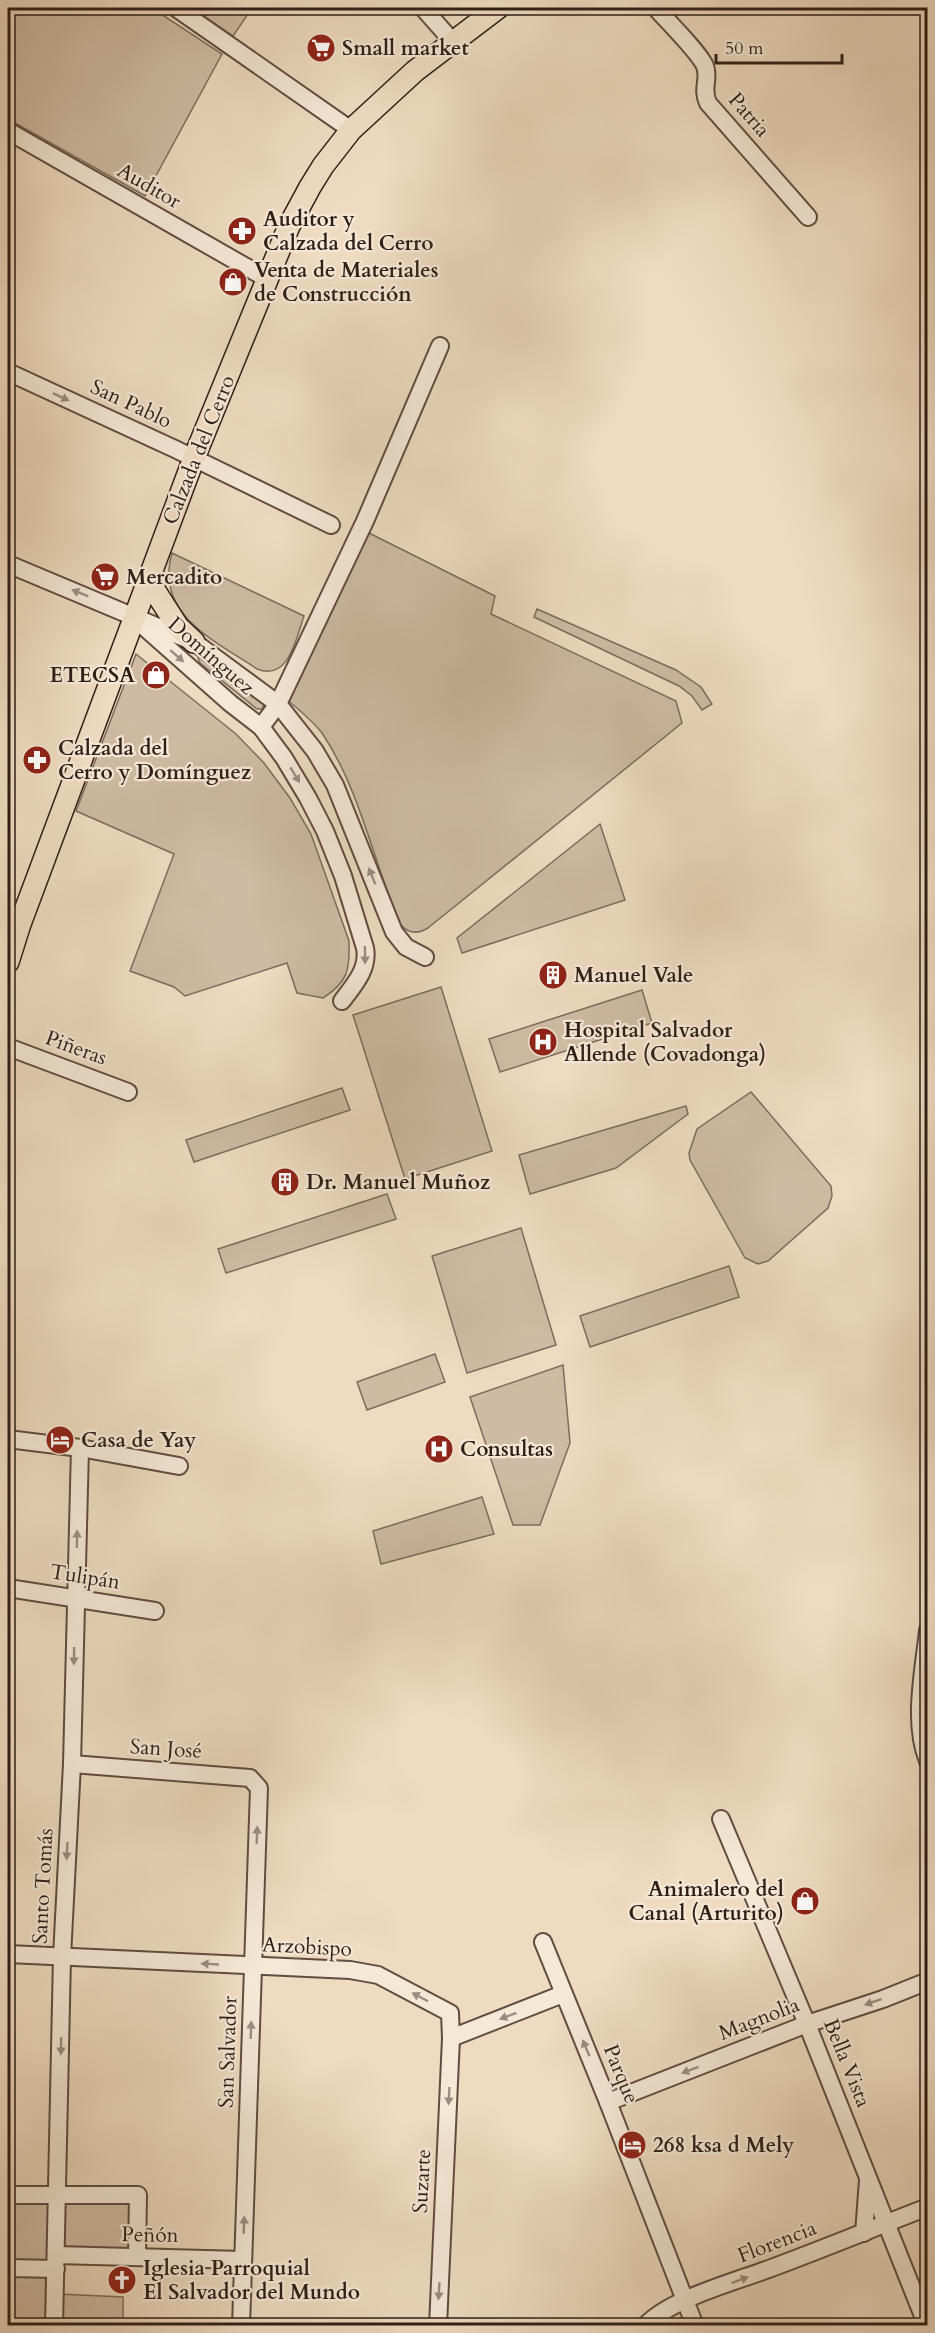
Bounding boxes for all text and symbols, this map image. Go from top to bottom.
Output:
scale bar [716,27,842,65]
supermarket icon: Small market [305,32,337,64]
place label: Small market [342,34,469,63]
text: 50 m [725,36,764,61]
street label: Patria [721,86,777,144]
street label: Auditor [112,156,187,216]
place label: Auditor y Calzada del Cerro [263,205,433,258]
pharmacy icon: Auditor y Calzada del Cerro [226,215,258,247]
place label: Venta de Materiales de Construcción [254,256,438,309]
shop icon: Venta de Materiales de Construcción [217,266,249,298]
street label: Calzada del Cerro [156,371,242,529]
street label: San Pablo [86,373,176,435]
one-way arrow [52,392,69,401]
supermarket icon: Mercadito [89,561,121,593]
place label: Mercadito [126,563,222,592]
one-way arrow [71,588,89,597]
street label: Domínguez [161,610,261,702]
one-way arrow [169,649,184,662]
shop icon: ETECSA [140,659,172,691]
place label: ETECSA [50,661,135,690]
place label: Calzada del Cerro y Domínguez [58,734,252,787]
pharmacy icon: Calzada del Cerro y Domínguez [21,744,53,776]
one-way arrow [289,767,300,783]
one-way arrow [367,867,376,885]
one-way arrow [360,946,369,965]
building icon: Manuel Vale [537,959,569,991]
place label: Manuel Vale [574,961,694,990]
place label: Hospital Salvador Allende (Covadonga) [564,1016,766,1069]
street label: Piñeras [41,1024,111,1072]
hospital icon: Hospital Salvador Allende (Covadonga) [527,1026,559,1058]
building icon: Dr. Manuel Muñoz [269,1166,301,1198]
place label: Dr. Manuel Muñoz [306,1168,491,1197]
hotel icon: Casa de Yay [44,1424,76,1456]
place label: Casa de Yay [81,1426,196,1455]
hospital icon: Consultas [423,1433,455,1465]
place label: Consultas [460,1435,553,1464]
one-way arrow [73,1530,82,1549]
street label: Tulipán [48,1557,122,1597]
one-way arrow [70,1647,79,1666]
street label: San José [129,1732,203,1766]
one-way arrow [253,1826,262,1845]
street label: Santo Tomás [25,1827,61,1945]
one-way arrow [63,1841,72,1860]
place label: Animalero del Canal (Arturito) [629,1875,784,1928]
shop icon: Animalero del Canal (Arturito) [789,1885,821,1917]
street label: Arzobispo [261,1930,353,1964]
one-way arrow [200,1960,219,1969]
street label: Magnolia [714,1990,804,2048]
one-way arrow [411,1992,428,2002]
street label: San Salvador [212,1995,244,2108]
one-way arrow [864,1998,882,2007]
one-way arrow [499,2011,517,2021]
street label: Bella Vista [816,2014,878,2112]
one-way arrow [247,2021,256,2040]
one-way arrow [56,2036,65,2055]
one-way arrow [581,2039,590,2057]
street label: Parque [596,2040,646,2108]
one-way arrow [681,2066,699,2075]
one-way arrow [444,2087,453,2106]
hotel icon: 268 ksa d Mely [616,2129,648,2161]
place label: 268 ksa d Mely [653,2131,794,2160]
street label: Suzarte [406,2148,438,2214]
street label: Florencia [733,2214,821,2270]
one-way arrow [239,2216,249,2235]
street label: Peñón [121,2220,179,2250]
place label: Iglesia Parroquial El Salvador del Mundo [143,2254,360,2307]
church icon: Iglesia Parroquial El Salvador del Mundo [106,2264,138,2296]
one-way arrow [731,2275,749,2284]
one-way arrow [435,2281,444,2300]

